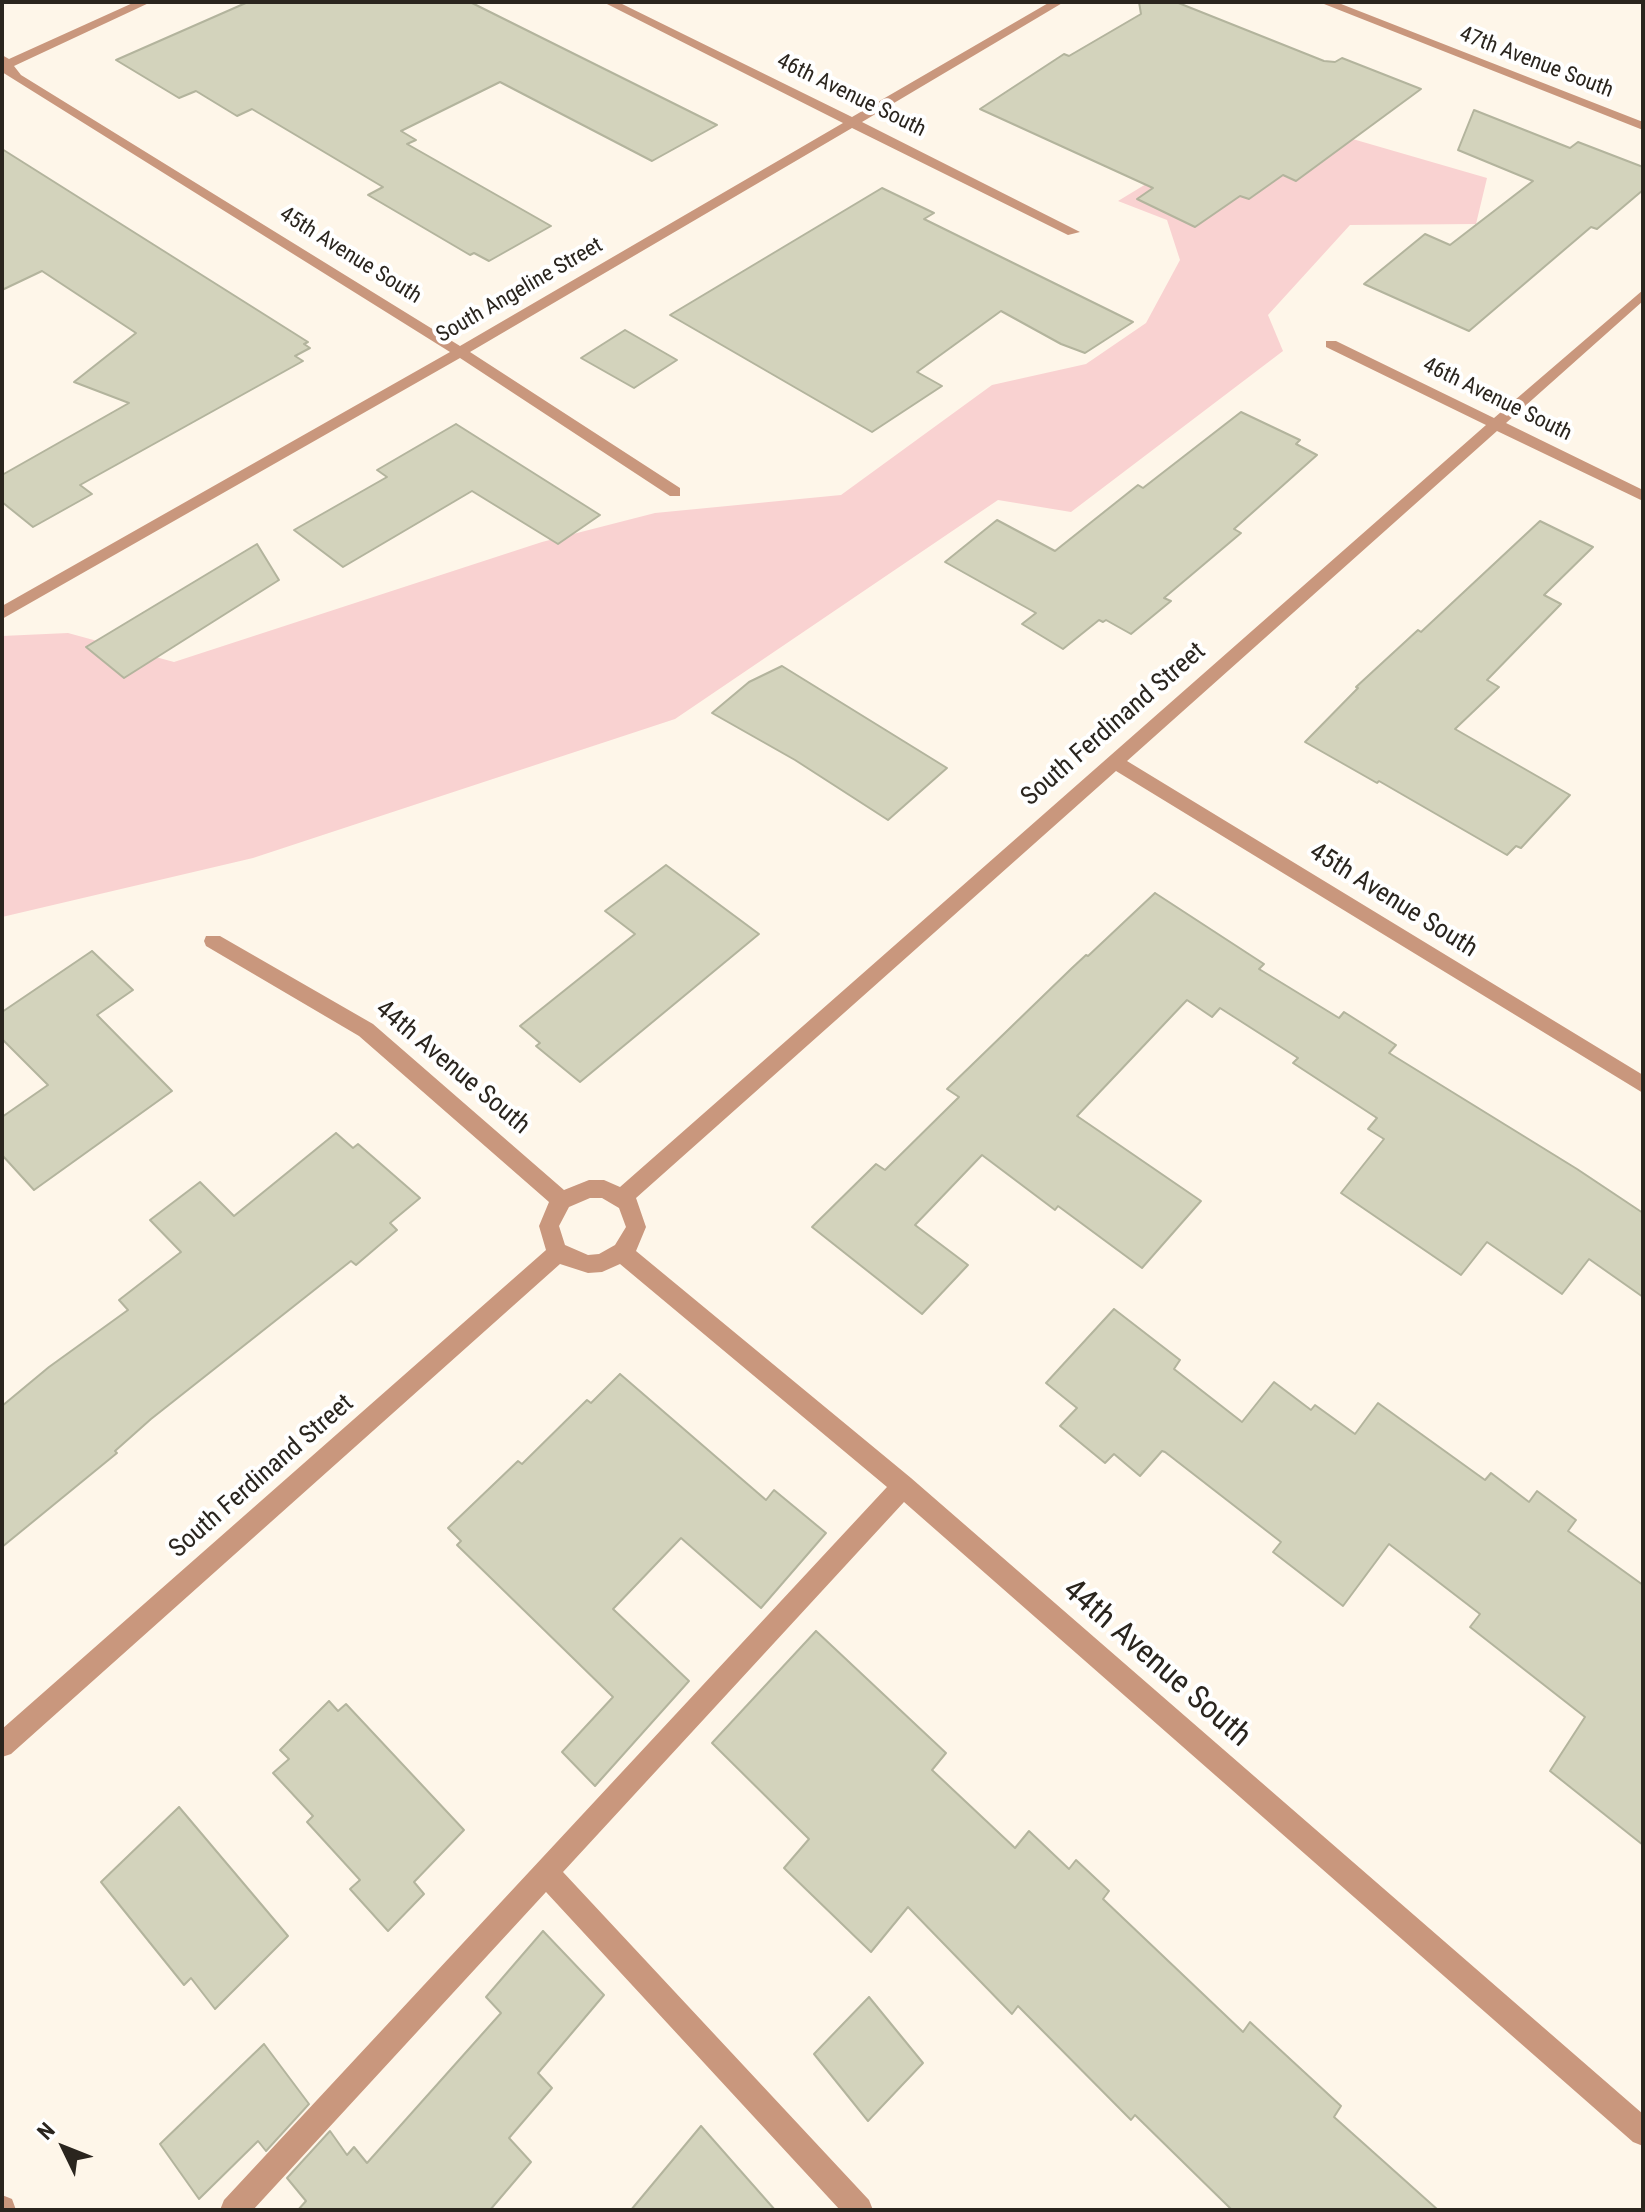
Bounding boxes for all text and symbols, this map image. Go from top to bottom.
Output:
street label: 47th Avenue South [1455,22,1617,104]
street label: 46th Avenue South [772,49,930,143]
street label: 45th Avenue South [274,202,426,310]
street label: South Angeline Street [432,233,608,349]
street label: 46th Avenue South [1418,353,1576,447]
street label: South Ferdinand Street [1016,637,1212,813]
street label: 45th Avenue South [1303,837,1483,965]
street label: 44th Avenue South [368,994,536,1142]
street label: South Ferdinand Street [164,1389,360,1565]
street label: 44th Avenue South [1054,1572,1258,1756]
north arrow [24,2108,104,2188]
text: N [32,2118,60,2145]

